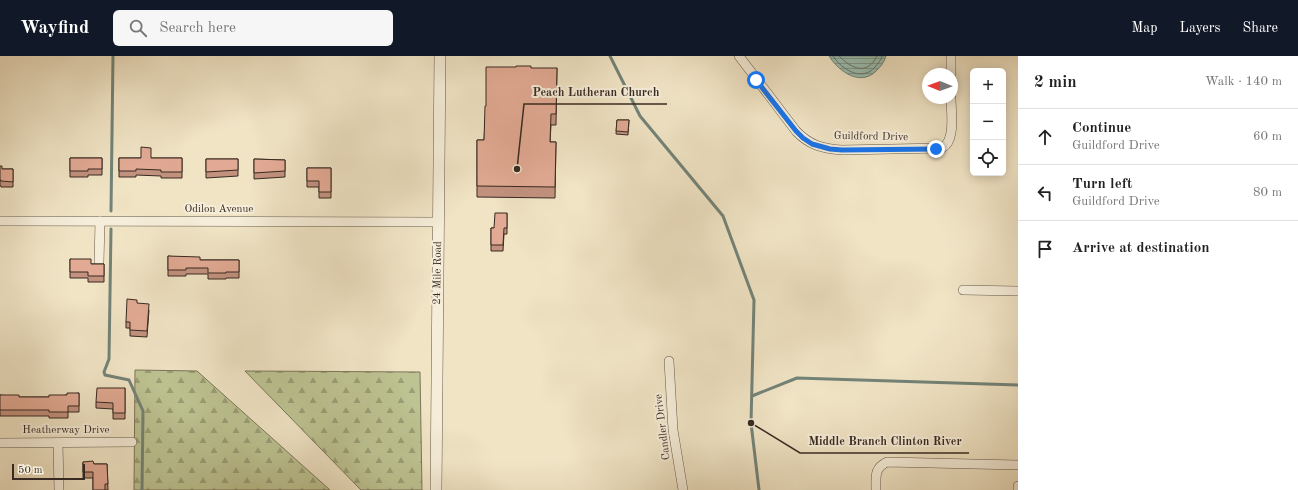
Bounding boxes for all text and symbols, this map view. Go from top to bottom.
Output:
search box [113,10,393,46]
icon: search [127,17,149,39]
text: Wayfind [20,19,89,38]
text: Search here [159,21,236,36]
text: Map [1132,21,1158,35]
text: Layers [1180,21,1221,35]
text: Share [1243,21,1278,35]
north arrow [922,68,958,104]
map controls [970,68,1006,176]
button: + [970,68,1006,104]
route start [747,71,765,89]
text: 2 min [1034,74,1077,91]
text: Walk · 140 m [1205,75,1282,88]
callout: Peach Lutheran Church [524,80,667,104]
text: Peach Lutheran Church [533,87,660,99]
button: − [970,104,1006,140]
text: Continue [1072,121,1131,136]
icon: ahead [1034,126,1056,148]
text: 60 m [1253,130,1282,143]
street label: Guildford Drive [834,131,908,143]
text: Guildford Drive [1072,139,1160,152]
route end [927,140,945,158]
button: locate [970,140,1006,176]
text: Turn left [1072,177,1132,192]
icon: left [1034,182,1056,204]
text: 80 m [1253,186,1282,199]
text: Guildford Drive [1072,195,1160,208]
street label: Odilon Avenue [185,204,253,215]
icon: arrive [1034,238,1056,260]
street label: 24 Mile Road [432,241,444,305]
text: Arrive at destination [1072,241,1210,256]
street label: Candler Drive [653,393,673,461]
street label: Heatherway Drive [22,425,110,436]
callout: Middle Branch Clinton River [800,429,969,453]
text: Middle Branch Clinton River [808,436,962,448]
scale bar [12,462,85,481]
text: 50 m [18,465,43,476]

